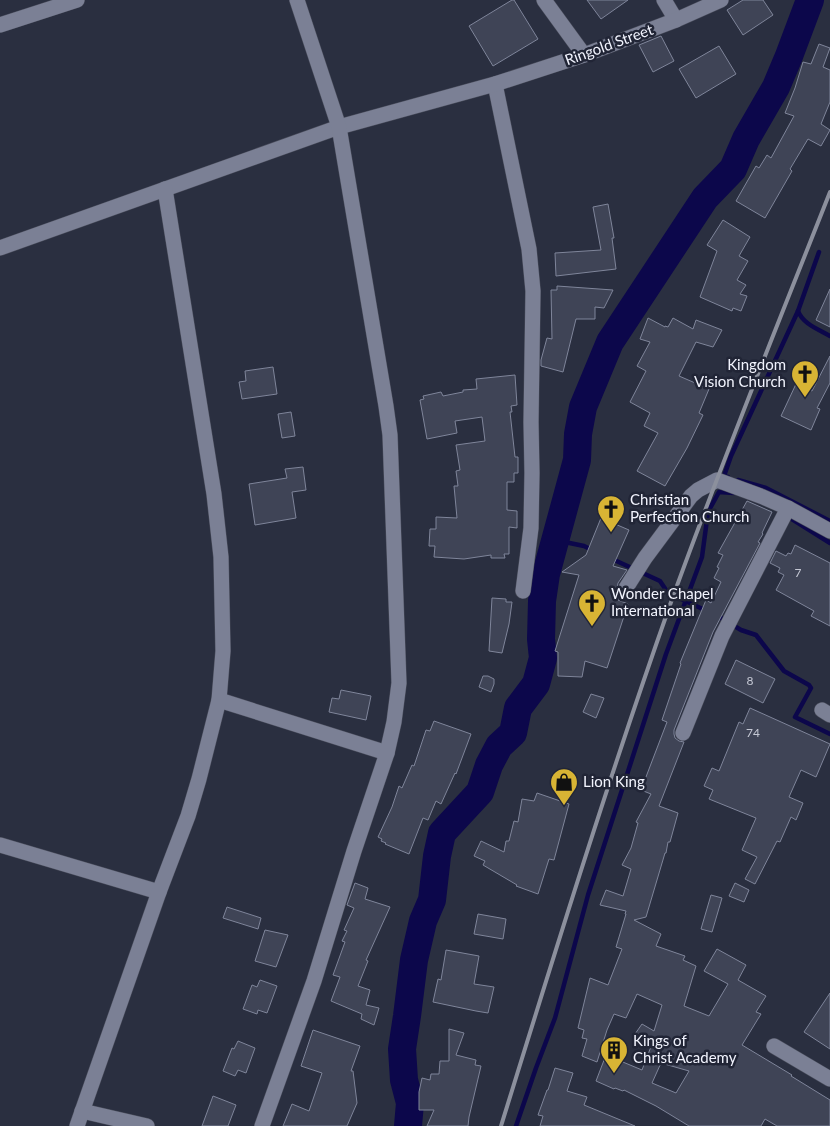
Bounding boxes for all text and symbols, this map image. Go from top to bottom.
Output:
street label: Ringold Street [562,20,656,68]
place label: Kingdom Vision Church [694,355,786,390]
church icon: Kingdom Vision Church [790,359,820,398]
place label: Christian Perfection Church [630,490,749,525]
church icon: Christian Perfection Church [596,494,626,533]
house number: 7 [795,565,802,580]
place label: Wonder Chapel International [611,584,714,619]
church icon: Wonder Chapel International [577,588,607,627]
house number: 8 [747,673,754,688]
house number: 74 [746,725,760,740]
shop icon: Lion King [549,767,579,806]
place label: Lion King [583,772,645,790]
place label: Kings of Christ Academy [633,1031,737,1066]
building icon: Kings of Christ Academy [599,1035,629,1074]

